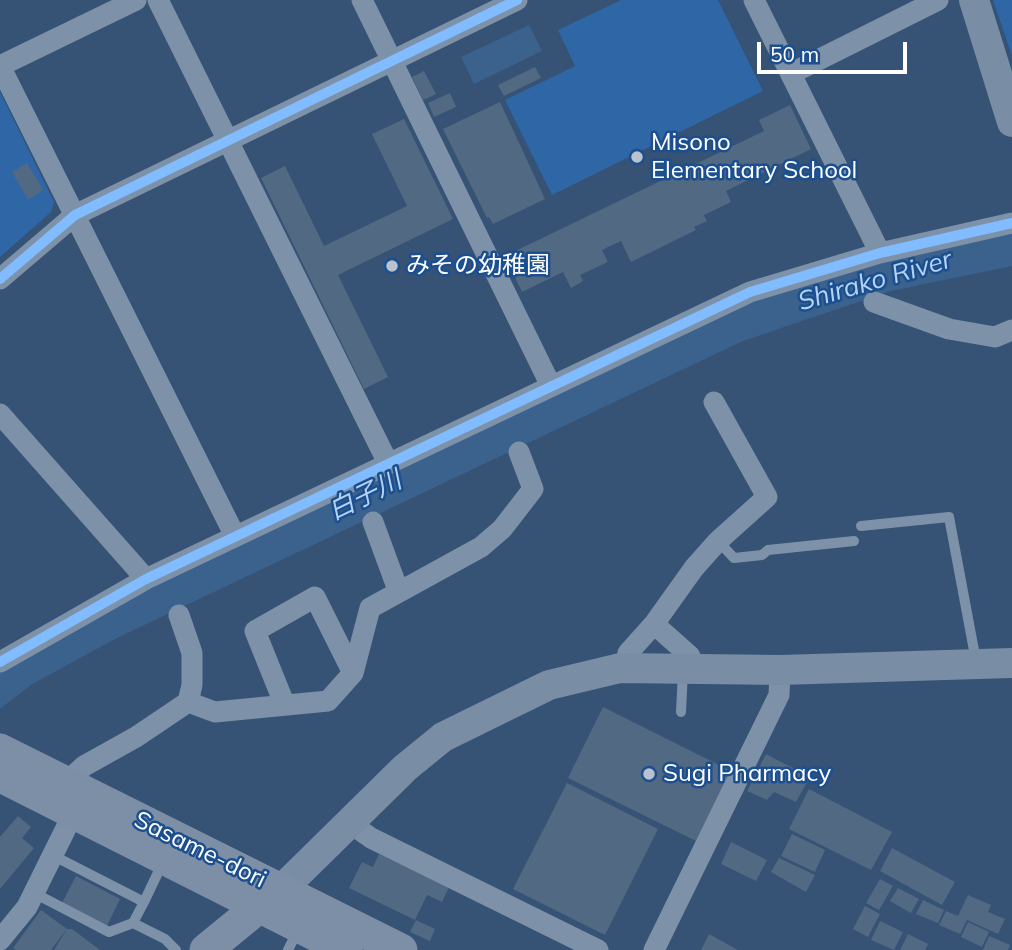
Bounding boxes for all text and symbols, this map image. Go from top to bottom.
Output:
scale bar [760,28,911,72]
text: 50 m [770,41,819,67]
place label: Misono Elementary School [651,129,857,185]
marker: Misono Elementary School [629,149,645,165]
water label: Shirako River [794,244,956,318]
place label: みその幼稚園 [406,252,550,280]
marker: みその幼稚園 [384,258,400,274]
water label: 白子川 [323,465,407,527]
place label: Sugi Pharmacy [663,760,831,788]
marker: Sugi Pharmacy [641,766,657,782]
street label: Sasame-dori [129,806,271,894]

